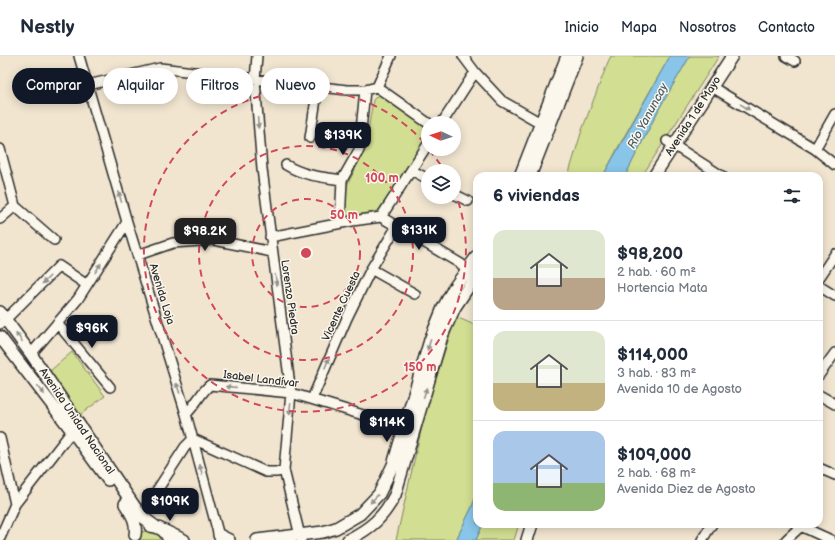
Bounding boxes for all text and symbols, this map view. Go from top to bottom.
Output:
text: Nestly [20,16,74,39]
text: Inicio [565,19,599,36]
text: Mapa [621,19,657,36]
text: Nosotros [679,19,736,36]
text: Contacto [758,19,815,36]
chip: Comprar [12,68,95,104]
chip: Alquilar [103,68,178,104]
chip: Filtros [186,68,253,104]
chip: Nuevo [261,68,330,104]
street label: Avenida 1 de Mayo [662,74,724,158]
water label: Río Yanuncay [624,80,672,151]
one-way arrow [739,104,751,111]
north arrow [421,116,461,156]
map controls [421,116,461,204]
one-way arrow [255,117,262,129]
pin: $139K [315,122,371,156]
text: $139K [324,127,362,143]
button: layers [421,164,461,204]
text: 100 m [365,171,399,186]
icon: filters [781,185,803,207]
text: 6 viviendas [493,186,580,206]
one-way arrow [117,190,123,202]
text: 50 m [330,208,358,223]
pin: $131K [391,217,447,251]
pin: $98.2K [172,218,238,252]
text: $131K [401,222,437,238]
text: $98.2K [183,223,227,239]
text: $98,200 [617,244,683,264]
centre of rings [299,246,313,260]
icon: home [525,246,573,294]
street label: Lorenzo Piedra [278,259,302,335]
street label: Avenida Loja [147,262,177,326]
one-way arrow [94,263,102,273]
text: 2 hab. · 60 m² [617,264,696,280]
street label: Vicente Cuesta [319,269,363,343]
one-way arrow [273,274,279,286]
one-way arrow [41,275,51,285]
text: Hortencia Mata [617,280,708,296]
pin: $96K [68,315,116,349]
text: $96K [76,320,108,336]
one-way arrow [15,332,23,342]
one-way arrow [426,339,432,351]
text: $114,000 [617,345,688,365]
icon: home [525,347,573,395]
one-way arrow [324,357,331,369]
text: 150 m [404,360,436,375]
text: 3 hab. · 83 m² [617,365,696,381]
street label: Avenida Unidad Nacional [37,366,117,476]
street label: Isabel Landívar [223,368,300,390]
text: Avenida 10 de Agosto [617,381,742,397]
one-way arrow [175,382,181,394]
one-way arrow [225,384,237,390]
one-way arrow [37,385,45,396]
one-way arrow [422,387,428,399]
one-way arrow [286,403,293,415]
pin: $114K [359,409,415,443]
text: $114K [369,414,405,430]
text: $109,000 [617,445,691,465]
icon: home [525,447,573,495]
one-way arrow [198,464,204,476]
text: 2 hab. · 68 m² [617,465,696,481]
text: Avenida Diez de Agosto [617,481,756,497]
pin: $109K [142,488,198,522]
text: $109K [151,493,189,509]
one-way arrow [369,494,379,504]

